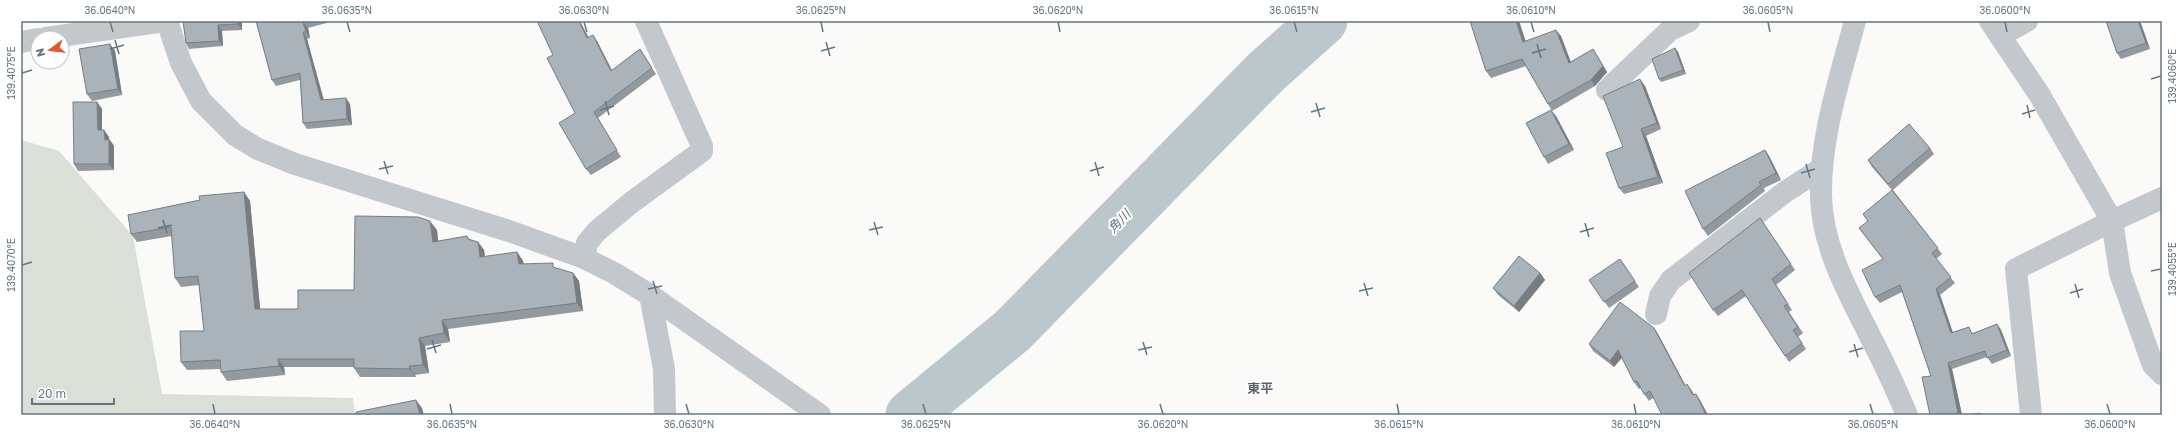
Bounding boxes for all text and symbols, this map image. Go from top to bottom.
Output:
text: 36.0640°N [85,4,135,16]
text: 36.0635°N [322,4,372,16]
text: 36.0630°N [559,4,609,16]
text: 36.0625°N [796,4,846,16]
text: 36.0620°N [1033,4,1083,16]
text: 36.0615°N [1269,4,1319,16]
text: 36.0610°N [1506,4,1556,16]
text: 36.0605°N [1743,4,1793,16]
text: 36.0600°N [1979,4,2031,16]
north arrow [30,30,70,70]
text: 139.4075°E [5,46,17,100]
text: N [32,47,47,58]
text: 139.4060°E [2166,49,2178,103]
water label: 角川 [1104,205,1135,236]
text: 139.4070°E [5,238,17,292]
text: 139.4055°E [2166,242,2178,296]
scale bar [32,380,114,406]
district label: 東平 [1247,380,1273,396]
text: 20 m [38,386,66,401]
text: 36.0640°N [190,418,240,430]
text: 36.0635°N [427,418,477,430]
text: 36.0630°N [664,418,714,430]
text: 36.0625°N [901,418,951,430]
text: 36.0620°N [1138,418,1188,430]
text: 36.0615°N [1374,418,1424,430]
text: 36.0610°N [1611,418,1661,430]
text: 36.0605°N [1848,418,1898,430]
text: 36.0600°N [2084,418,2136,430]

